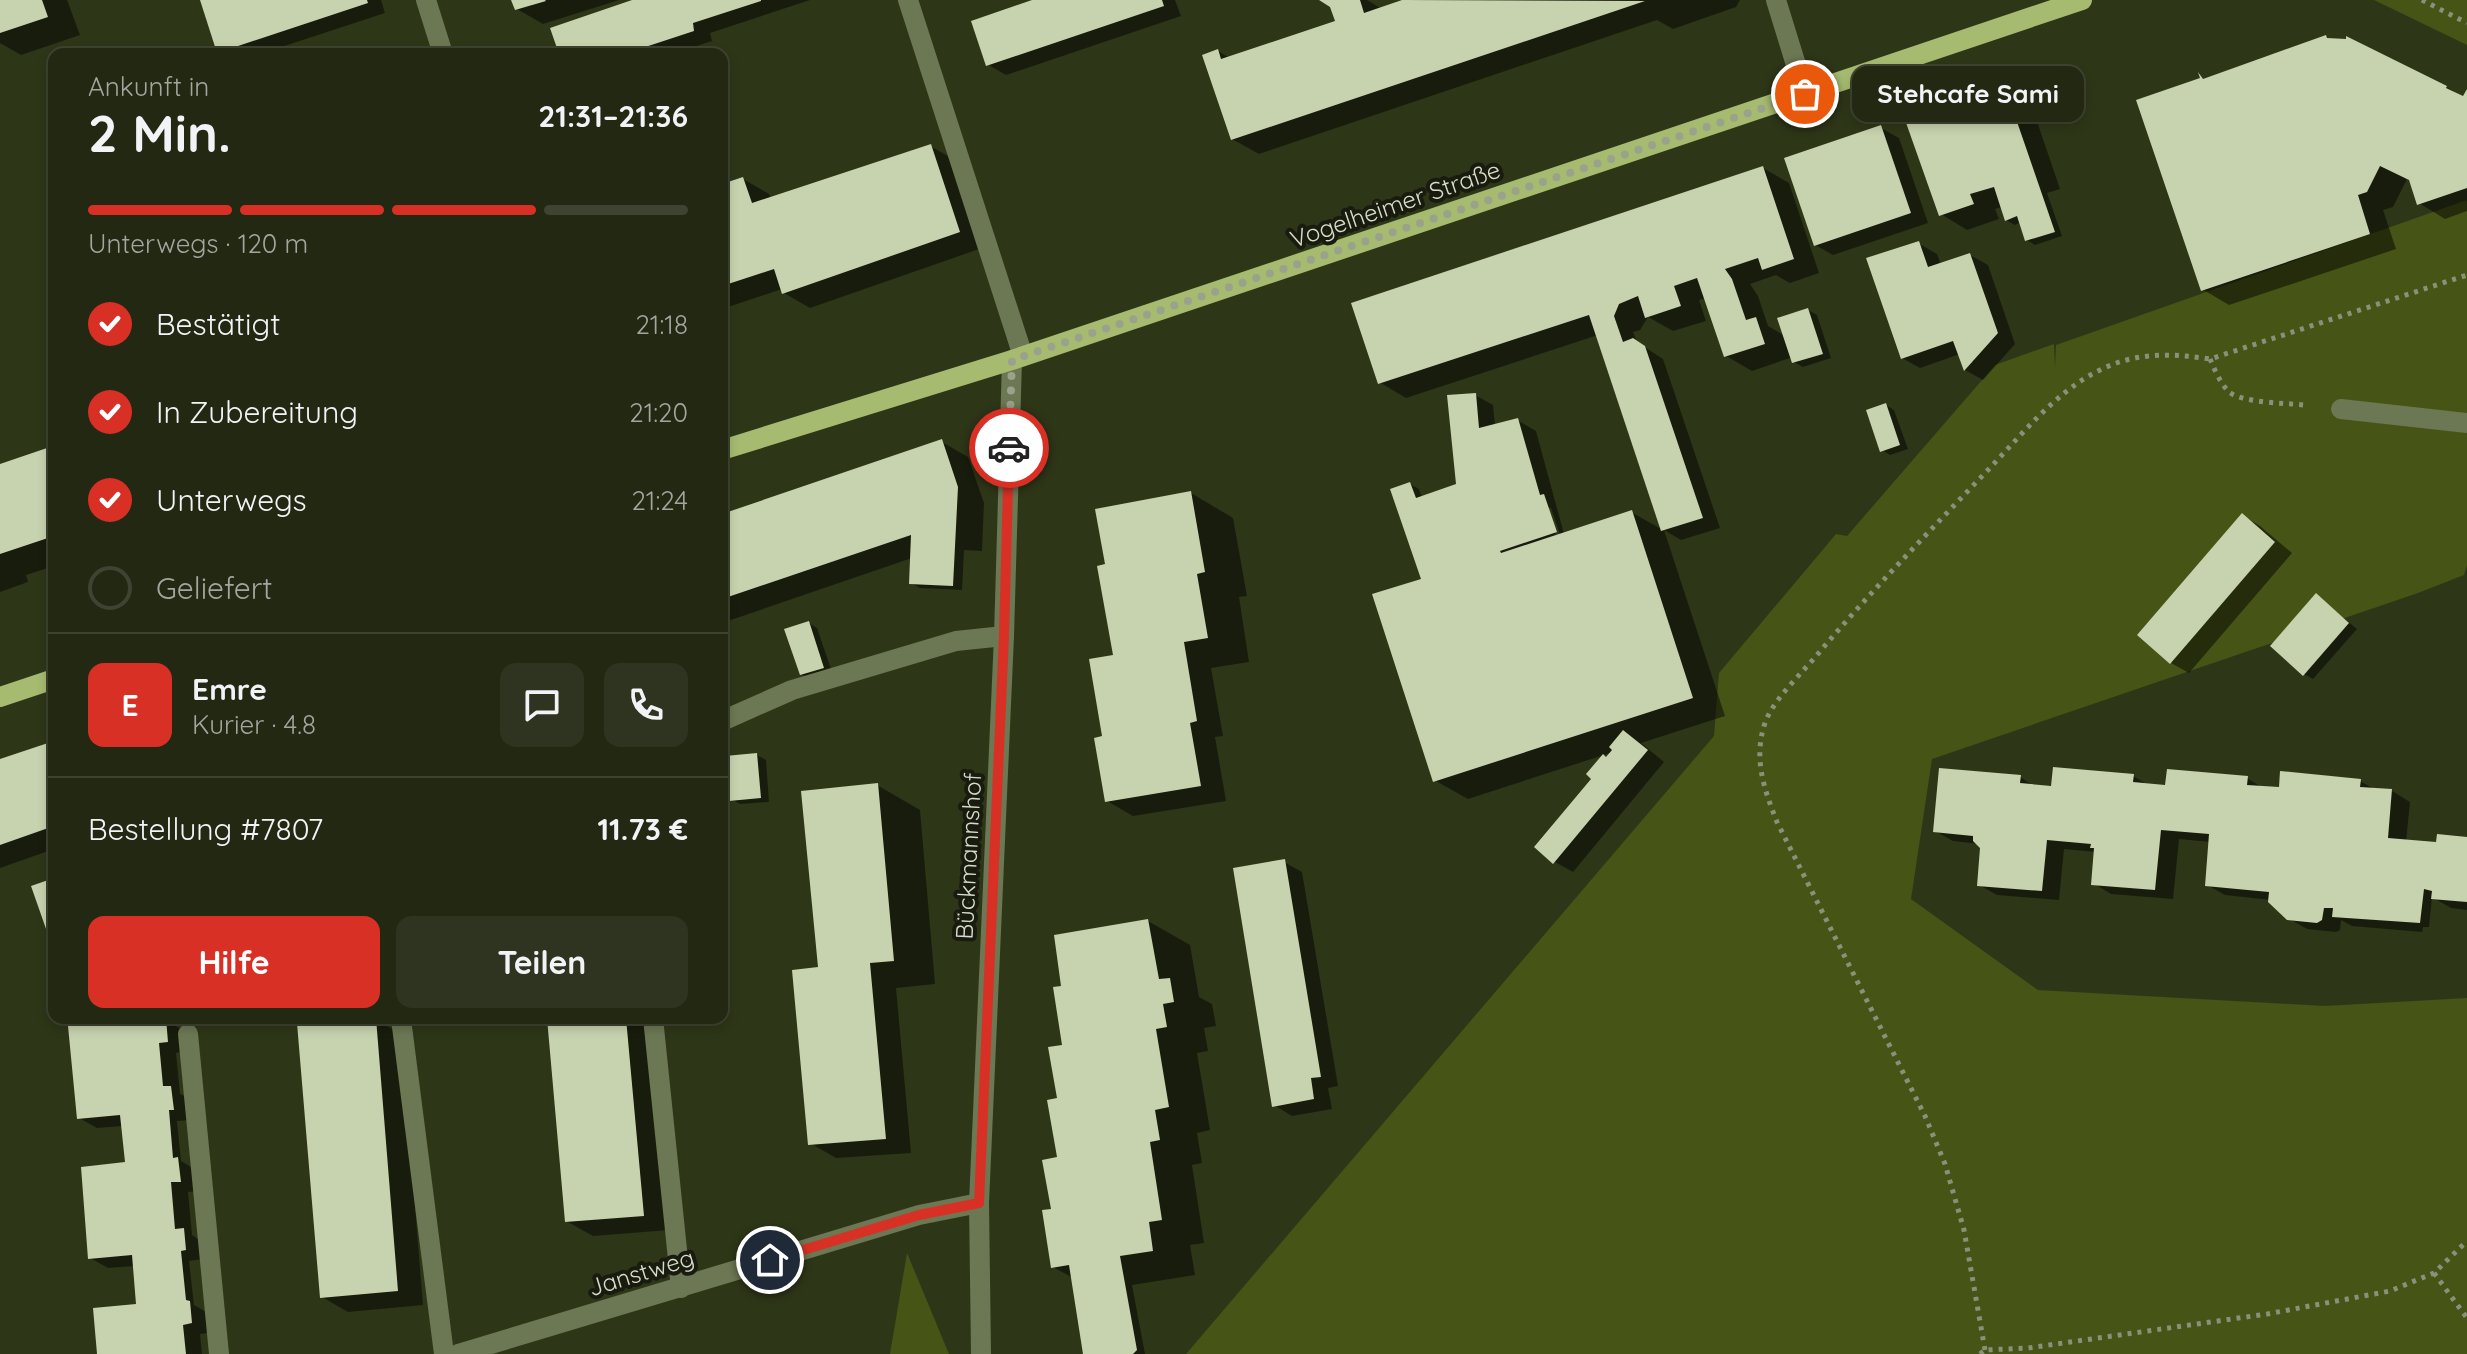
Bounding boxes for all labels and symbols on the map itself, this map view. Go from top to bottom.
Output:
pin [1771,60,1839,128]
callout: Stehcafe Sami [1853,66,2085,122]
street label: Vogelheimer Straße [1286,154,1504,254]
courier [969,408,1049,488]
street label: Bückmannshof [949,772,987,940]
pin [736,1226,804,1294]
street label: Janstweg [585,1242,697,1302]

